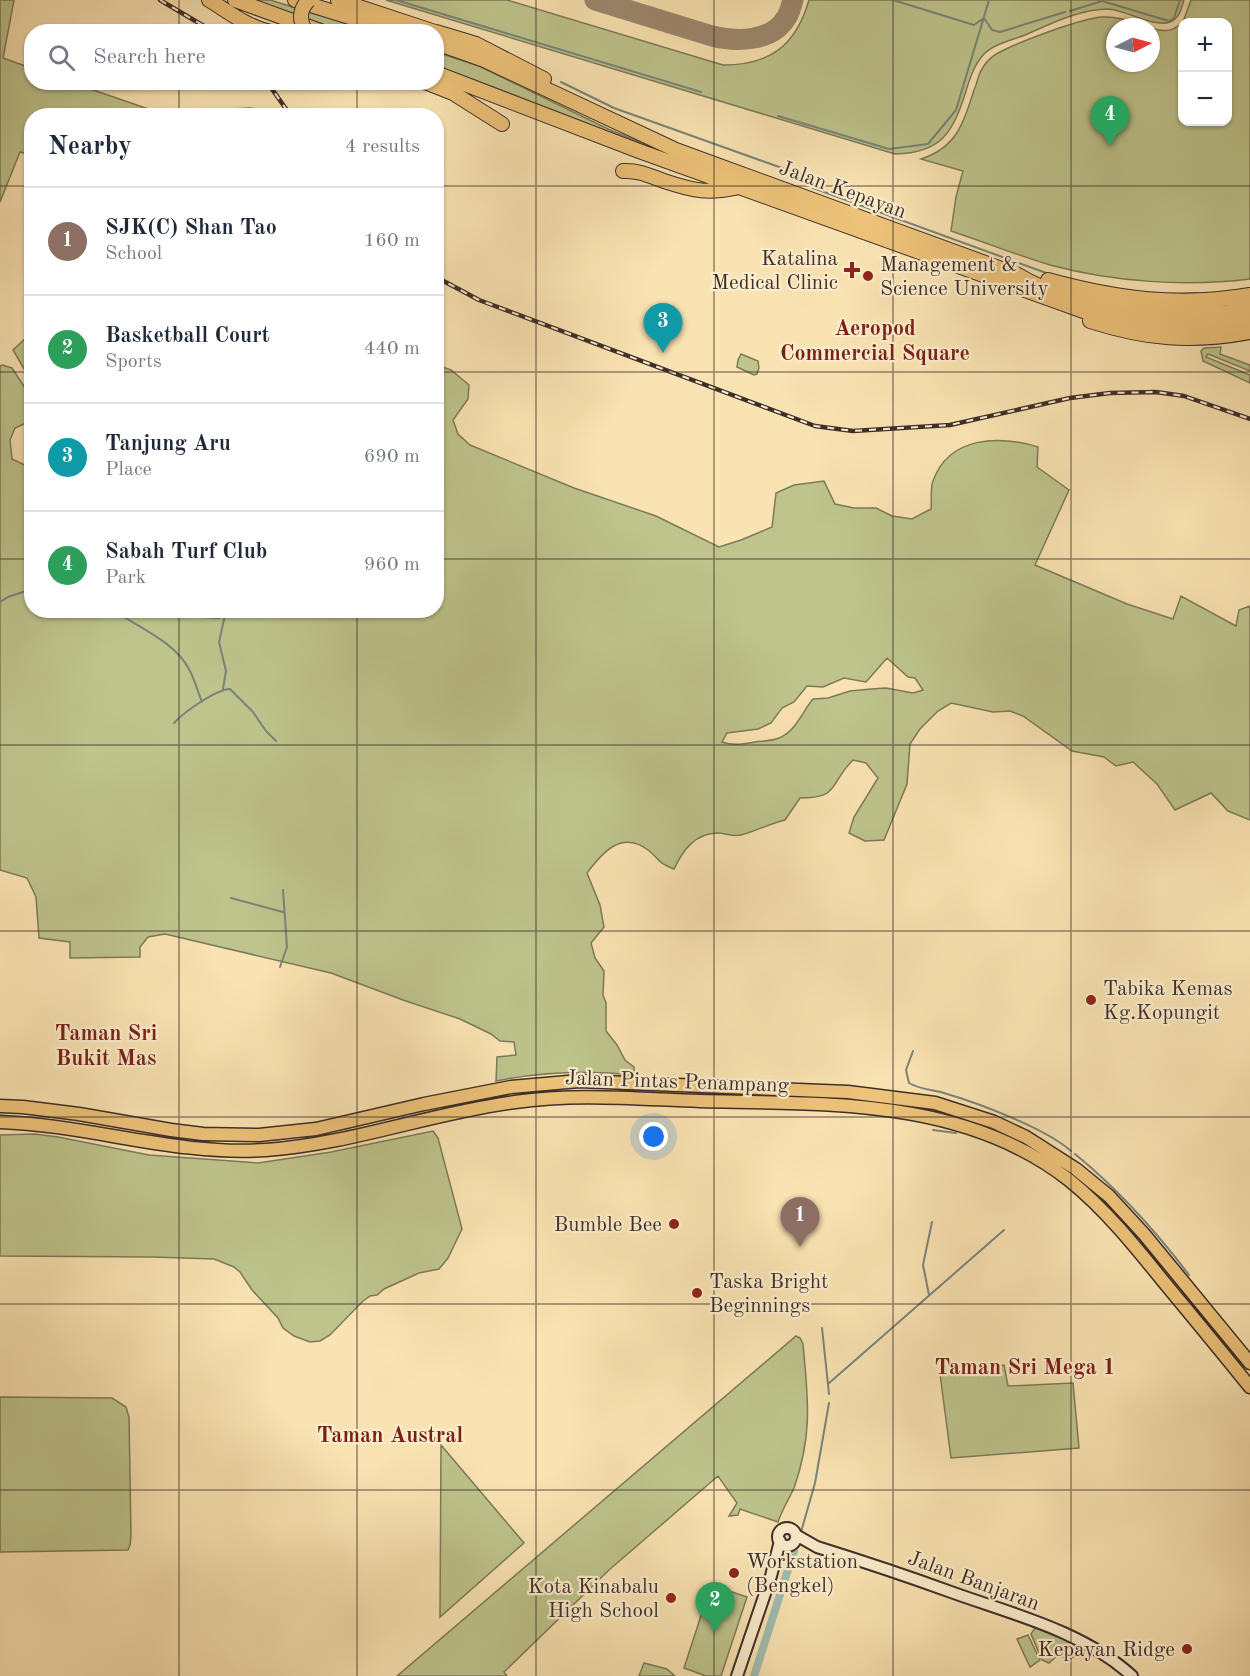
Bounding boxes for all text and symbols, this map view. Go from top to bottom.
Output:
north arrow [1106,18,1160,72]
map controls [1178,18,1232,126]
button: + [1178,18,1232,72]
search box [24,24,444,90]
icon: search [45,41,78,74]
text: Search here [93,46,206,68]
button: − [1178,72,1232,126]
pin: 4 [1090,96,1130,146]
text: Nearby [48,134,132,160]
text: 4 results [345,137,420,157]
street label: Jalan Kepayan [776,158,909,223]
text: SJK(C) Shan Tao [105,217,277,239]
text: 1 [62,231,73,251]
text: 160 m [364,231,420,251]
text: School [105,244,162,264]
place label: Katalina Medical Clinic [711,249,838,294]
place label: Management & Science University [880,255,1049,300]
marker: Katalina Medical Clinic [843,261,861,279]
marker: Management & Science University [861,269,875,283]
pin: 3 [644,304,682,353]
district label: Aeropod Commercial Square [780,318,970,365]
text: Basketball Court [105,325,270,347]
text: 2 [62,339,73,359]
text: 440 m [364,339,420,359]
text: Sports [105,352,162,372]
text: Tanjung Aru [105,433,231,455]
text: 3 [62,447,73,467]
text: 690 m [364,447,420,467]
text: Place [105,460,152,480]
text: Sabah Turf Club [105,541,267,563]
text: 4 [62,555,73,575]
text: 960 m [364,555,420,575]
text: Park [105,568,146,588]
place label: Tabika Kemas Kg.Kopungit [1103,979,1233,1024]
marker: Tabika Kemas Kg.Kopungit [1084,993,1098,1007]
district label: Taman Sri Bukit Mas [55,1023,157,1070]
street label: Jalan Pintas Penampang [565,1068,790,1097]
your location [639,1122,668,1151]
pin: 1 [780,1198,820,1247]
place label: Bumble Bee [554,1215,662,1236]
marker: Bumble Bee [667,1217,681,1231]
place label: Taska Bright Beginnings [709,1272,828,1317]
marker: Taska Bright Beginnings [690,1286,704,1300]
district label: Taman Sri Mega 1 [934,1357,1116,1379]
district label: Taman Austral [317,1425,464,1447]
street label: Jalan Banjaran [905,1548,1042,1615]
place label: Workstation (Bengkel) [746,1552,858,1597]
marker: Workstation (Bengkel) [727,1566,741,1580]
place label: Kota Kinabalu High School [528,1577,659,1622]
pin: 2 [696,1582,734,1632]
marker: Kota Kinabalu High School [664,1591,678,1605]
place label: Kepayan Ridge [1038,1640,1175,1661]
marker: Kepayan Ridge [1180,1642,1194,1656]

